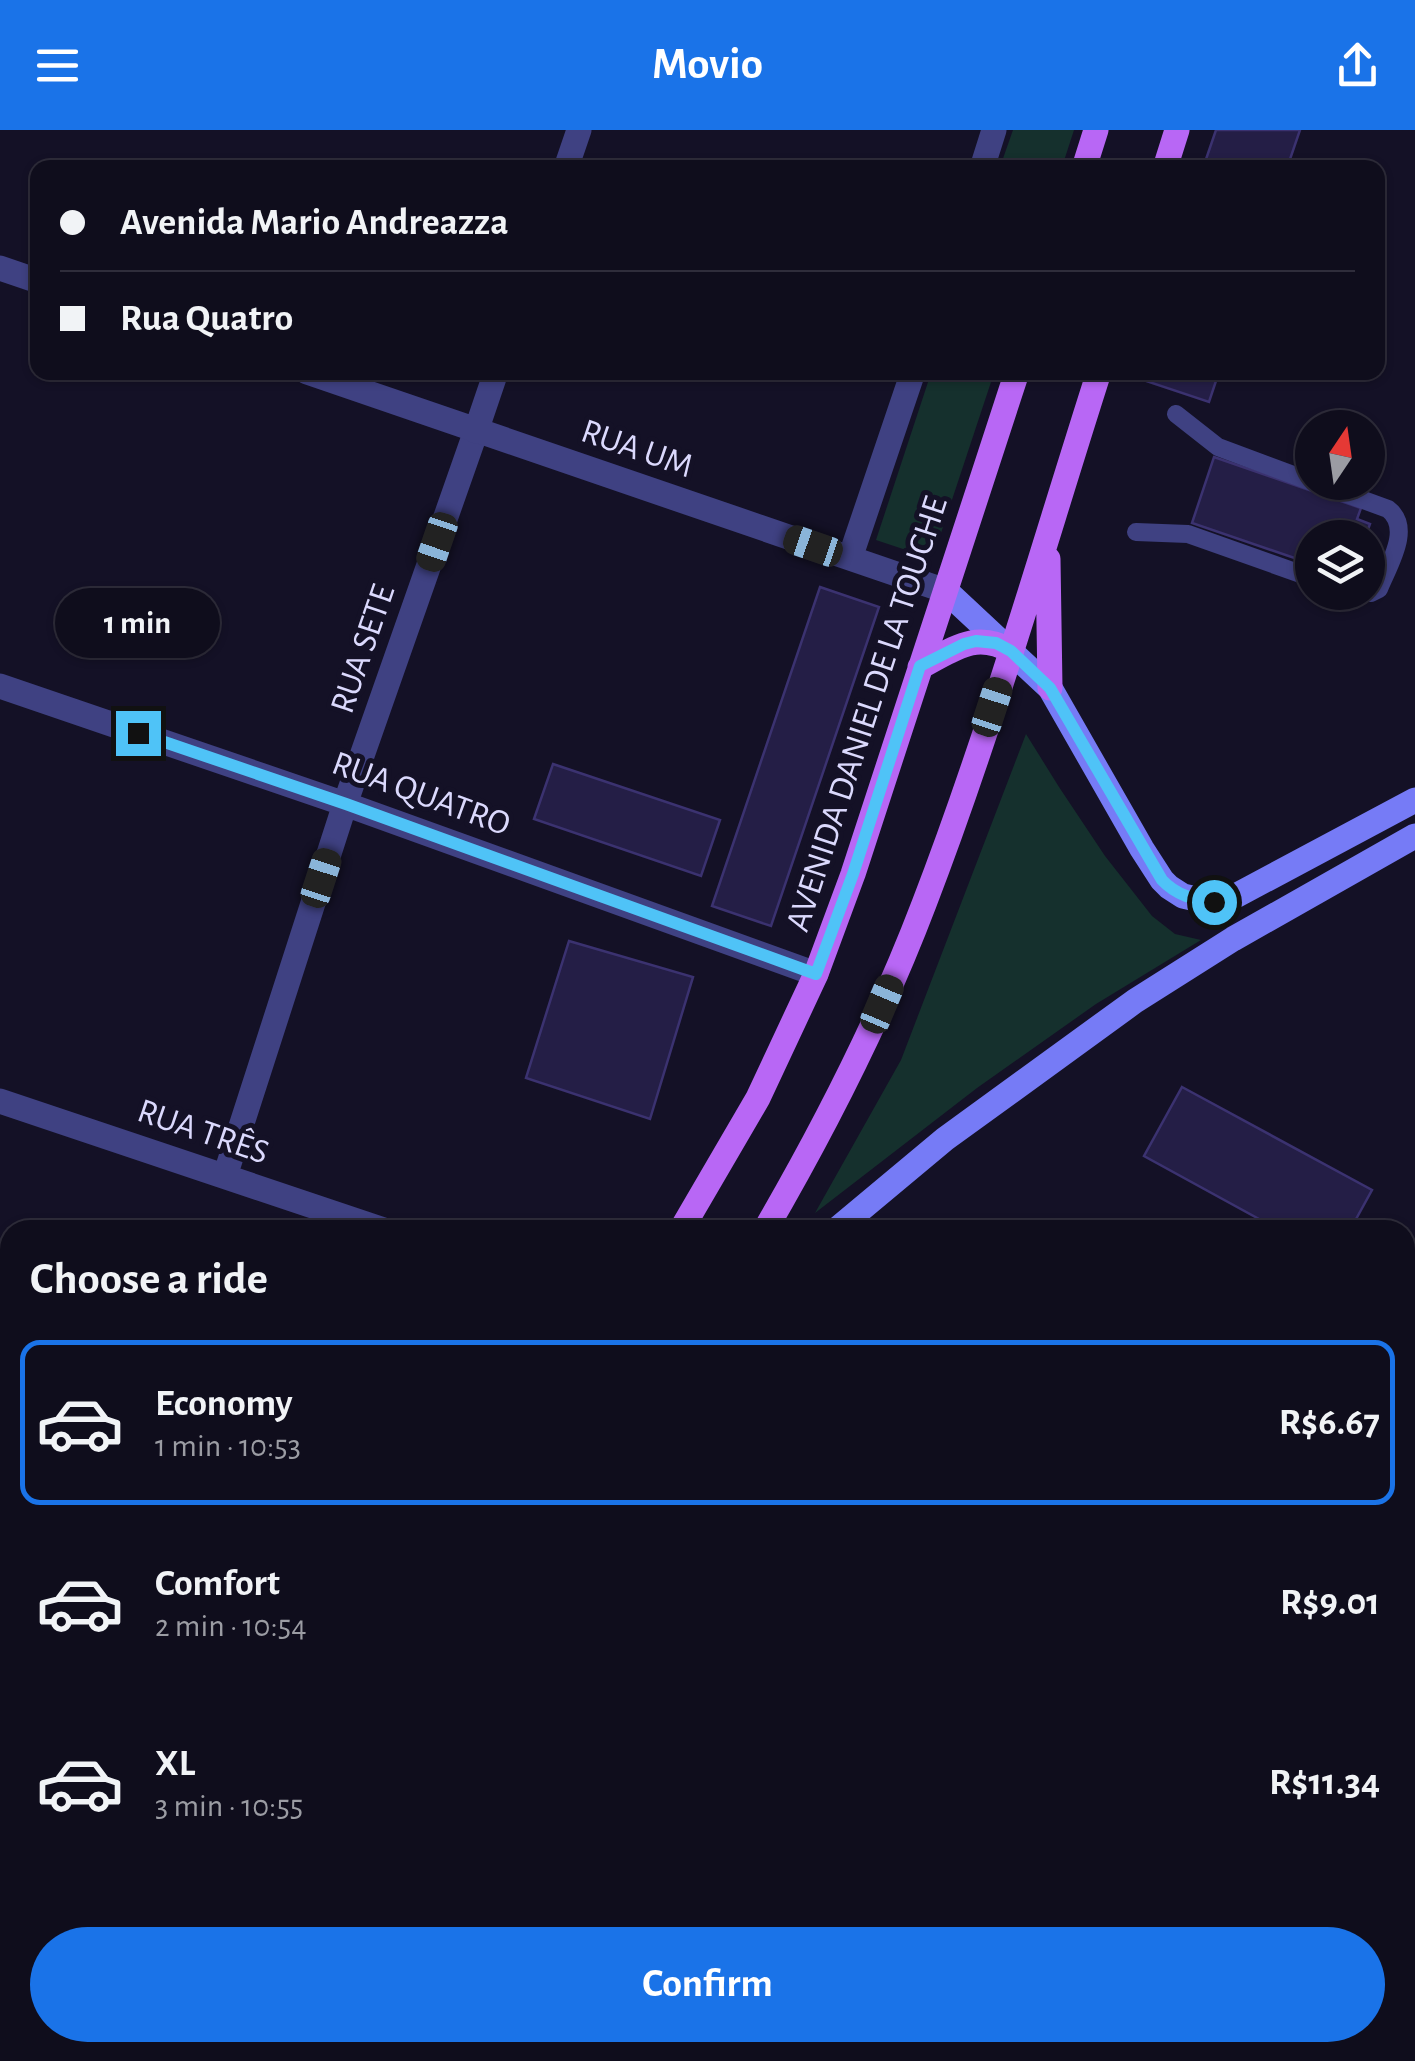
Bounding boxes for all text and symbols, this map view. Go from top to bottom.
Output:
icon: menu [30,38,85,93]
icon: share [1330,38,1385,93]
text: Movio [652,42,763,87]
text: Avenida Mario Andreazza [120,204,509,242]
text: Rua Quatro [120,300,293,338]
north arrow [1295,410,1385,500]
map controls [1295,410,1385,610]
street label: RUA UM [577,414,697,484]
street label: AVENIDA DANIEL DE LA TOUCHE [780,492,954,936]
car [413,509,461,575]
button: layers [1295,520,1385,610]
car [780,522,846,570]
street label: RUA SETE [325,580,401,718]
callout: 1 min [56,588,220,658]
text: 1 min [104,607,171,639]
car [968,674,1016,740]
route end [116,711,161,756]
street label: RUA QUATRO [327,746,515,842]
car [297,845,345,911]
route start [1192,880,1237,925]
car [856,971,908,1037]
street label: RUA TRÊS [133,1091,274,1171]
text: Choose a ride [30,1257,268,1302]
icon: car [35,1378,125,1468]
text: Economy [155,1385,293,1423]
text: R$6.67 [1279,1404,1380,1442]
text: 1 min · 10:53 [155,1430,301,1462]
icon: car [35,1558,125,1648]
text: Comfort [155,1565,280,1603]
text: R$9.01 [1280,1584,1380,1622]
text: 2 min · 10:54 [155,1610,307,1642]
icon: car [35,1738,125,1828]
text: XL [155,1745,195,1783]
text: R$11.34 [1269,1764,1380,1802]
text: 3 min · 10:55 [155,1790,303,1822]
button: Confirm [30,1927,1385,2042]

